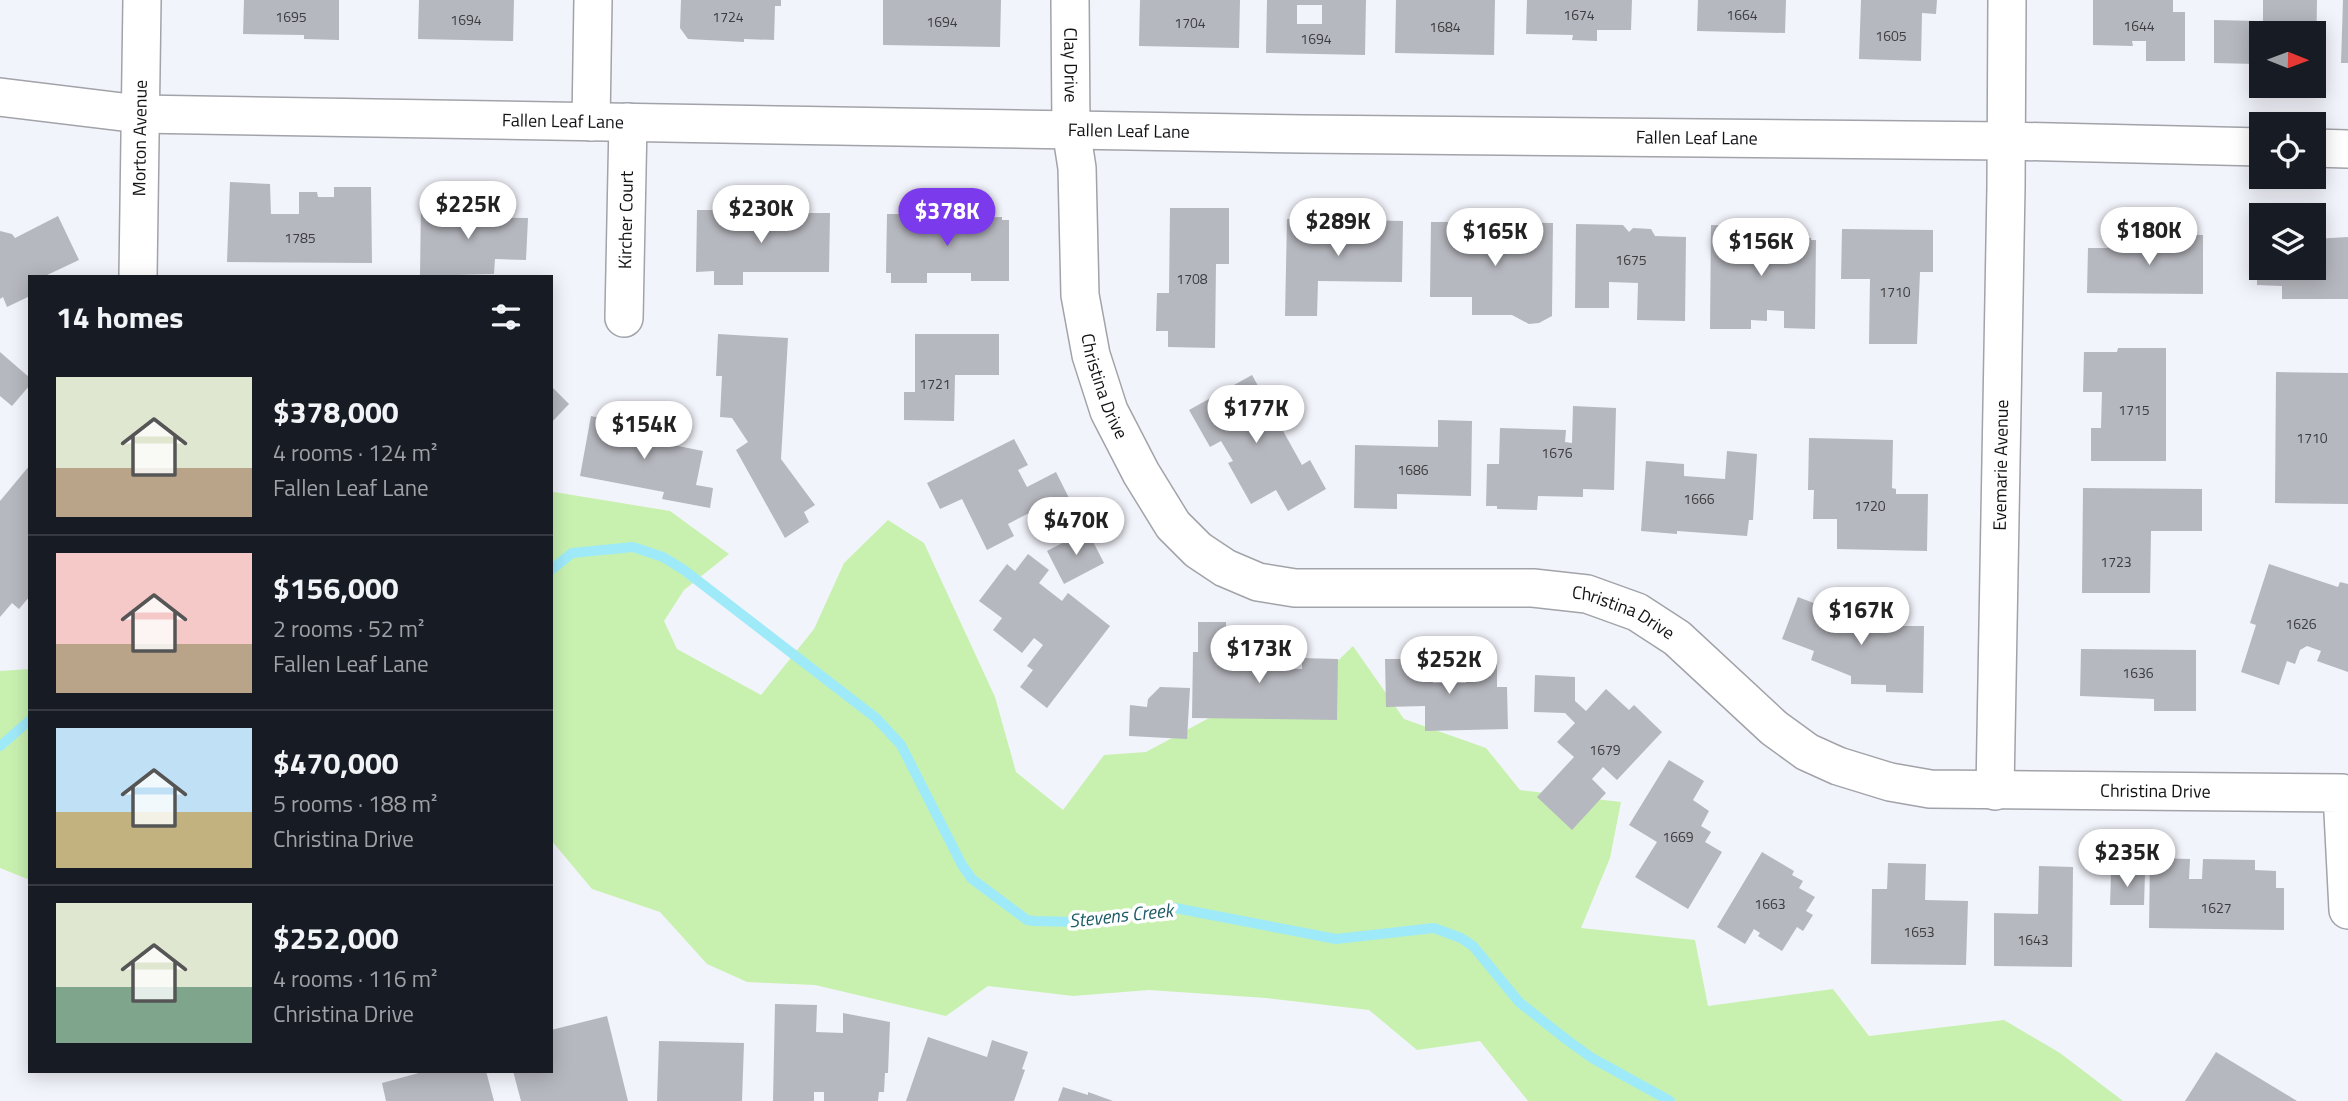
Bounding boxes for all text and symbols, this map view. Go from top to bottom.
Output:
house number: 1674 [1563,4,1595,25]
house number: 1664 [1726,4,1758,25]
house number: 1695 [275,6,307,27]
house number: 1724 [712,6,744,27]
house number: 1694 [450,9,482,30]
house number: 1694 [926,11,958,32]
house number: 1704 [1174,12,1206,33]
house number: 1644 [2123,15,2155,36]
house number: 1684 [1429,16,1461,37]
north arrow [2249,21,2326,98]
map controls [2249,21,2326,280]
house number: 1605 [1875,25,1907,46]
street label: Clay Drive [1057,27,1085,103]
house number: 1694 [1300,28,1332,49]
street label: Morton Avenue [125,80,154,196]
street label: Fallen Leaf Lane [502,106,624,135]
button: locate [2249,112,2326,189]
street label: Fallen Leaf Lane [1068,116,1190,145]
street label: Fallen Leaf Lane [1636,123,1758,152]
street label: Kircher Court [611,170,640,269]
pin: $225K [419,182,517,241]
text: $225K [435,186,501,221]
pin: $230K [712,186,810,245]
pin: $378K [898,188,996,248]
text: $230K [728,190,794,225]
text: $378K [914,193,980,228]
pin: $289K [1289,198,1387,258]
text: $289K [1305,203,1371,238]
button: layers [2249,203,2326,280]
pin: $165K [1446,208,1544,268]
pin: $180K [2100,208,2198,267]
text: $180K [2116,212,2182,247]
text: $165K [1462,213,1528,248]
pin: $156K [1712,218,1810,278]
text: $156K [1728,223,1794,258]
house number: 1785 [284,227,316,248]
house number: 1675 [1615,249,1647,270]
house number: 1708 [1176,268,1208,289]
house number: 1710 [1879,281,1911,302]
text: 14 homes [56,294,183,340]
icon: filters [487,298,525,336]
street label: Christina Drive [1074,331,1135,444]
house number: 1721 [919,373,951,394]
pin: $177K [1207,386,1305,445]
text: $378,000 [273,389,399,435]
text: $177K [1223,390,1289,425]
street label: Evemarie Avenue [1986,399,2015,531]
house number: 1715 [2118,399,2150,420]
pin: $154K [595,402,693,461]
icon: home [112,405,196,489]
text: $154K [611,406,677,441]
house number: 1710 [2296,427,2328,448]
text: 4 rooms · 124 m² [273,435,437,470]
house number: 1676 [1541,442,1573,463]
house number: 1686 [1397,459,1429,480]
text: Fallen Leaf Lane [273,470,429,505]
house number: 1666 [1683,488,1715,509]
house number: 1720 [1854,495,1886,516]
pin: $470K [1027,498,1125,557]
text: $470K [1043,502,1109,537]
house number: 1723 [2100,551,2132,572]
text: $156,000 [273,565,399,611]
street label: Christina Drive [1571,578,1680,646]
icon: home [112,581,196,665]
pin: $167K [1812,588,1910,647]
text: $167K [1828,592,1894,627]
text: 2 rooms · 52 m² [273,611,424,646]
house number: 1626 [2285,613,2317,634]
pin: $173K [1210,626,1308,685]
text: $173K [1226,630,1292,665]
pin: $252K [1400,636,1498,696]
text: $252K [1416,641,1482,676]
text: Fallen Leaf Lane [273,646,429,681]
house number: 1636 [2122,662,2154,683]
house number: 1679 [1589,739,1621,760]
text: $470,000 [273,740,399,786]
icon: home [112,756,196,840]
street label: Christina Drive [2100,777,2211,805]
text: 5 rooms · 188 m² [273,786,437,821]
text: Christina Drive [273,821,414,856]
house number: 1669 [1662,826,1694,847]
pin: $235K [2078,830,2176,889]
text: $235K [2094,834,2160,869]
house number: 1663 [1754,893,1786,914]
water label: Stevens Creek [1068,894,1177,934]
house number: 1627 [2200,897,2232,918]
text: $252,000 [273,915,399,961]
house number: 1653 [1903,921,1935,942]
house number: 1643 [2017,929,2049,950]
icon: home [112,931,196,1015]
text: 4 rooms · 116 m² [273,961,437,996]
text: Christina Drive [273,996,414,1031]

